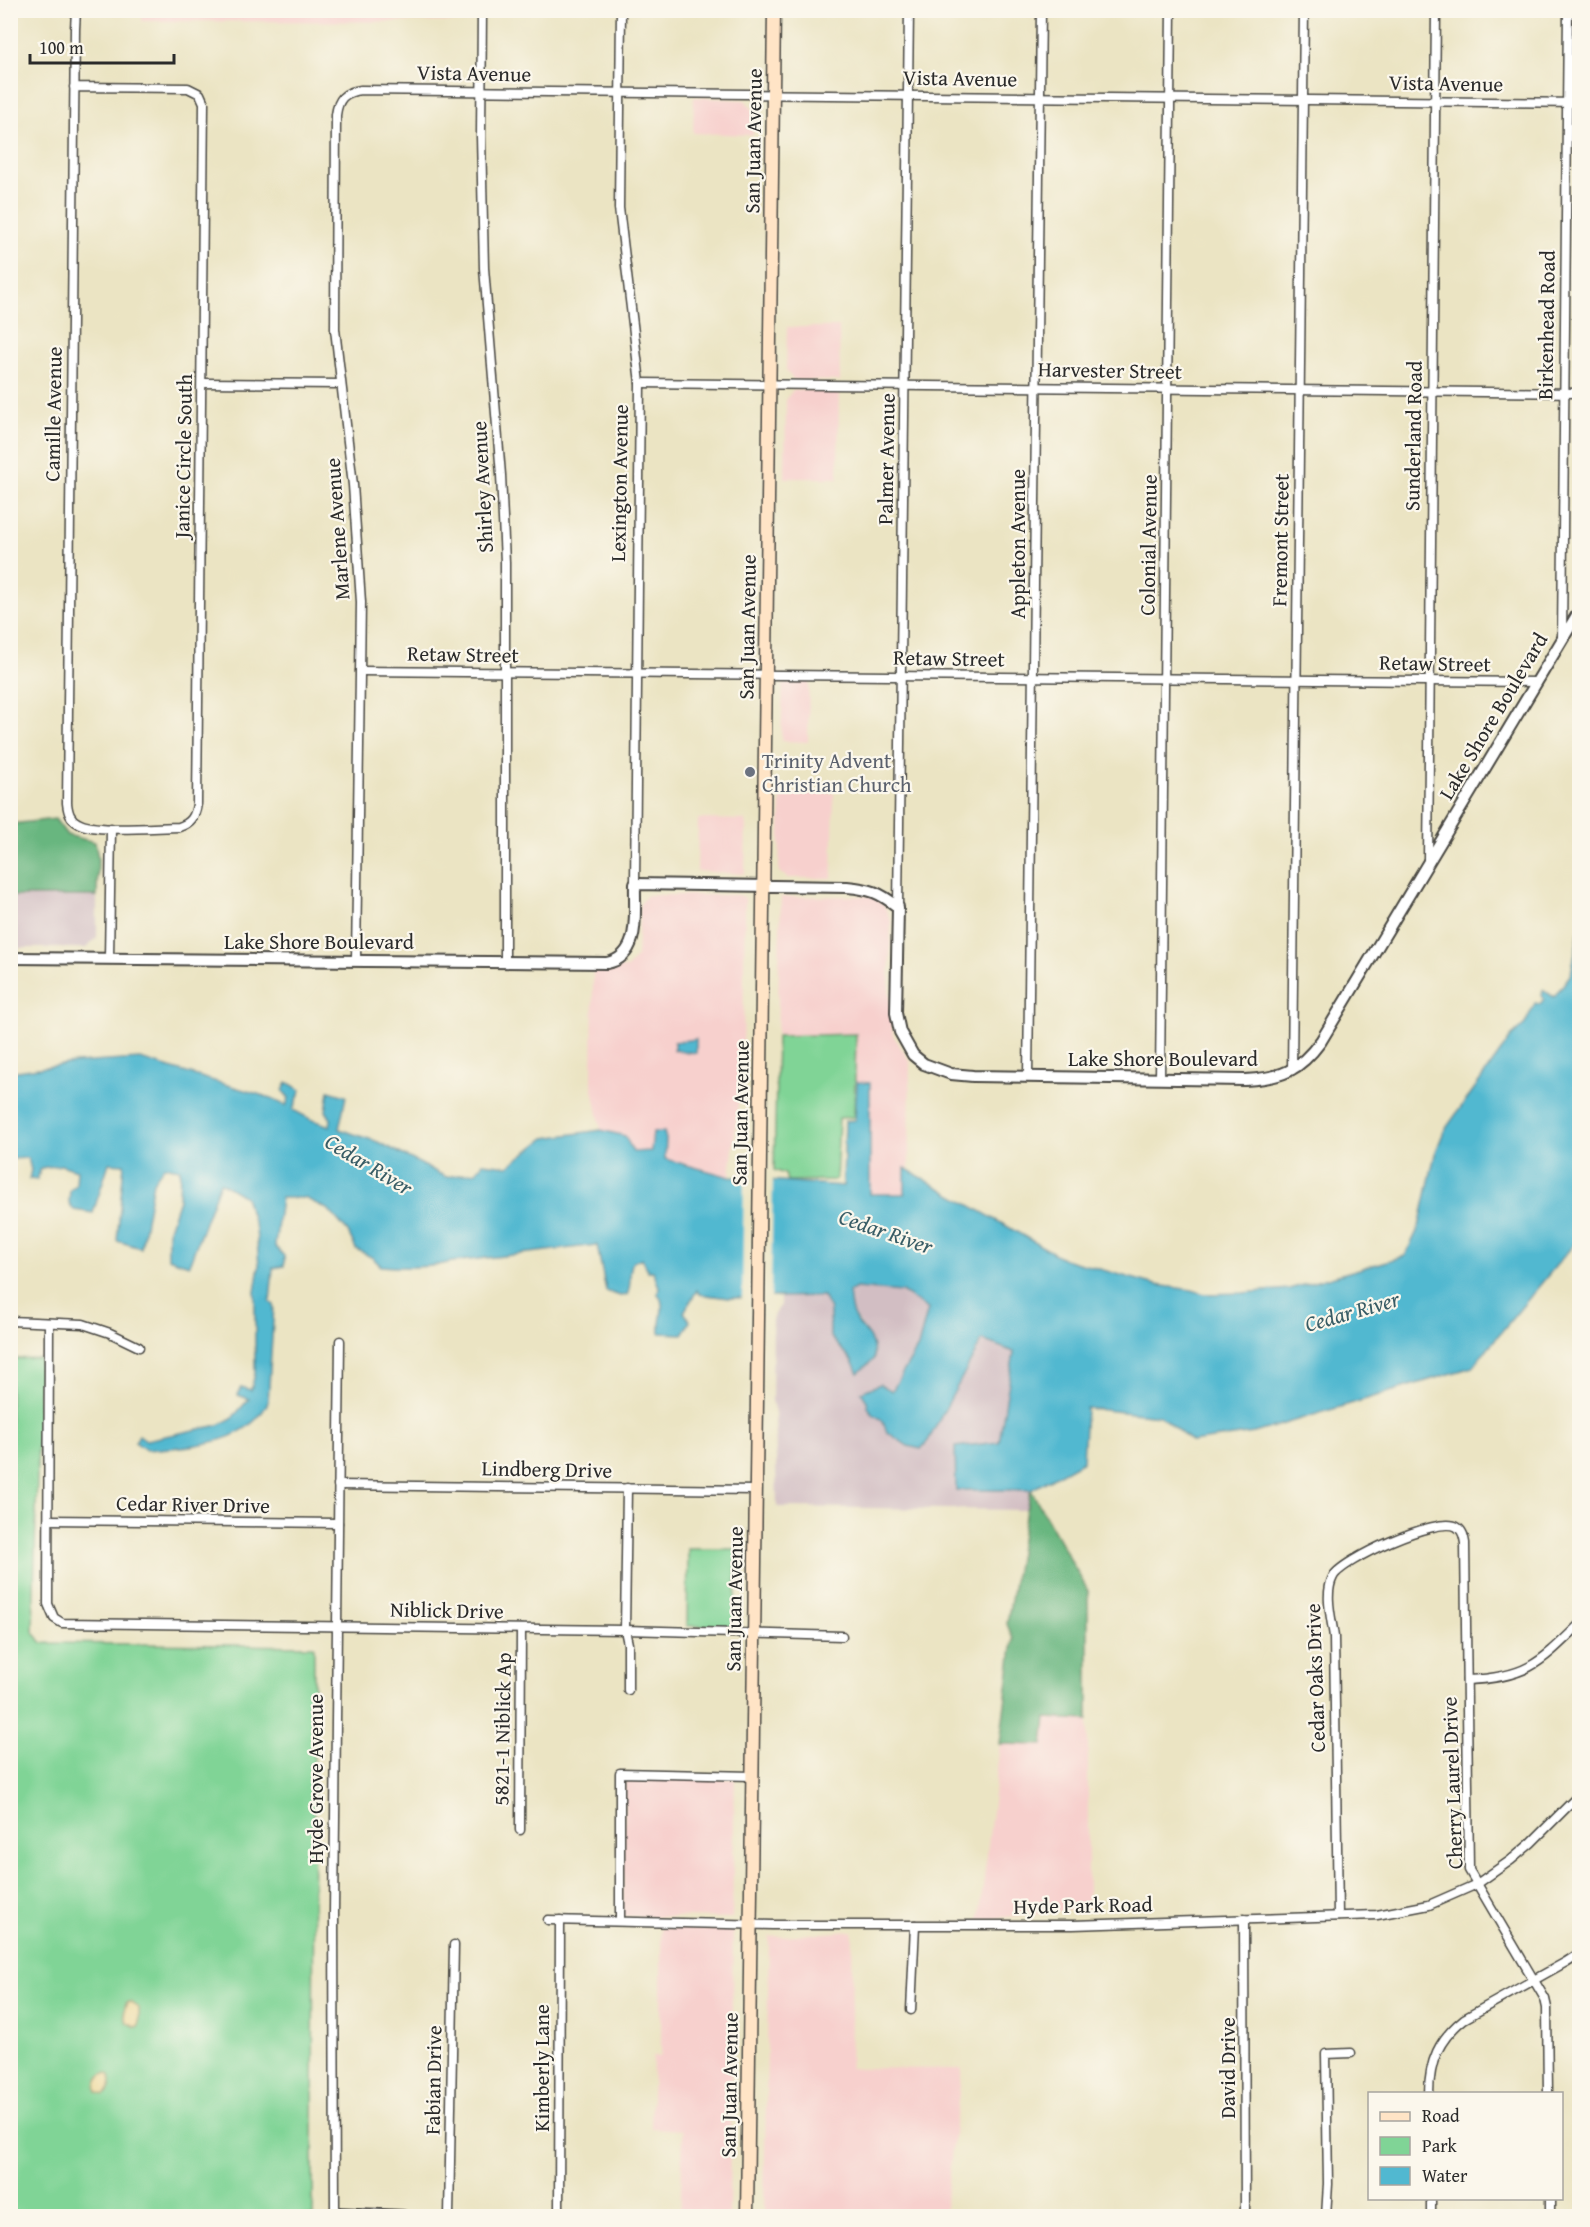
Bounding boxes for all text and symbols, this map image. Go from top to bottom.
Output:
scale bar [30,27,174,65]
text: 100 m [39,34,84,61]
street label: Vista Avenue [416,57,532,89]
street label: Vista Avenue [902,62,1018,94]
street label: Vista Avenue [1388,67,1504,99]
street label: San Juan Avenue [736,68,770,214]
street label: Birkenhead Road [1529,249,1563,400]
street label: Camille Avenue [36,346,70,482]
street label: Harvester Street [1038,353,1183,387]
street label: Sunderland Road [1396,360,1430,512]
street label: Janice Circle South [166,373,200,542]
street label: Palmer Avenue [869,393,903,525]
street label: Lexington Avenue [602,404,636,562]
street label: Shirley Avenue [463,420,501,554]
street label: Marlene Avenue [317,457,357,601]
street label: Appleton Avenue [1002,469,1033,619]
street label: Fremont Street [1263,473,1297,607]
street label: Colonial Avenue [1131,474,1165,616]
street label: San Juan Avenue [730,554,764,700]
street label: Lake Shore Boulevard [1431,626,1556,805]
street label: Retaw Street [407,638,520,670]
street label: Retaw Street [893,642,1006,674]
street label: Retaw Street [1379,647,1492,679]
place label: Trinity Advent Christian Church [762,745,912,800]
marker: Trinity Advent Christian Church [743,765,757,779]
street label: Lake Shore Boulevard [224,926,415,957]
street label: San Juan Avenue [723,1040,757,1186]
street label: Lake Shore Boulevard [1068,1043,1259,1074]
water label: Cedar River [319,1125,420,1203]
water label: Cedar River [835,1200,938,1262]
water label: Cedar River [1301,1282,1404,1340]
street label: Lindberg Drive [481,1452,613,1486]
street label: Cedar River Drive [116,1487,270,1521]
street label: San Juan Avenue [717,1526,751,1672]
street label: Niblick Drive [390,1594,504,1626]
street label: Cedar Oaks Drive [1297,1603,1333,1753]
street label: 5821-1 Niblick Ap [485,1652,519,1806]
street label: Hyde Grove Avenue [300,1694,331,1864]
street label: Cherry Laurel Drive [1433,1696,1471,1870]
street label: Hyde Park Road [1013,1888,1154,1922]
street label: Kimberly Lane [526,2004,557,2132]
street label: San Juan Avenue [712,2012,746,2158]
street label: David Drive [1212,2017,1243,2119]
street label: Fabian Drive [417,2025,449,2135]
legend [1368,2092,1563,2200]
text: Road [1422,2102,1460,2129]
text: Park [1422,2132,1458,2159]
text: Water [1422,2162,1468,2189]

